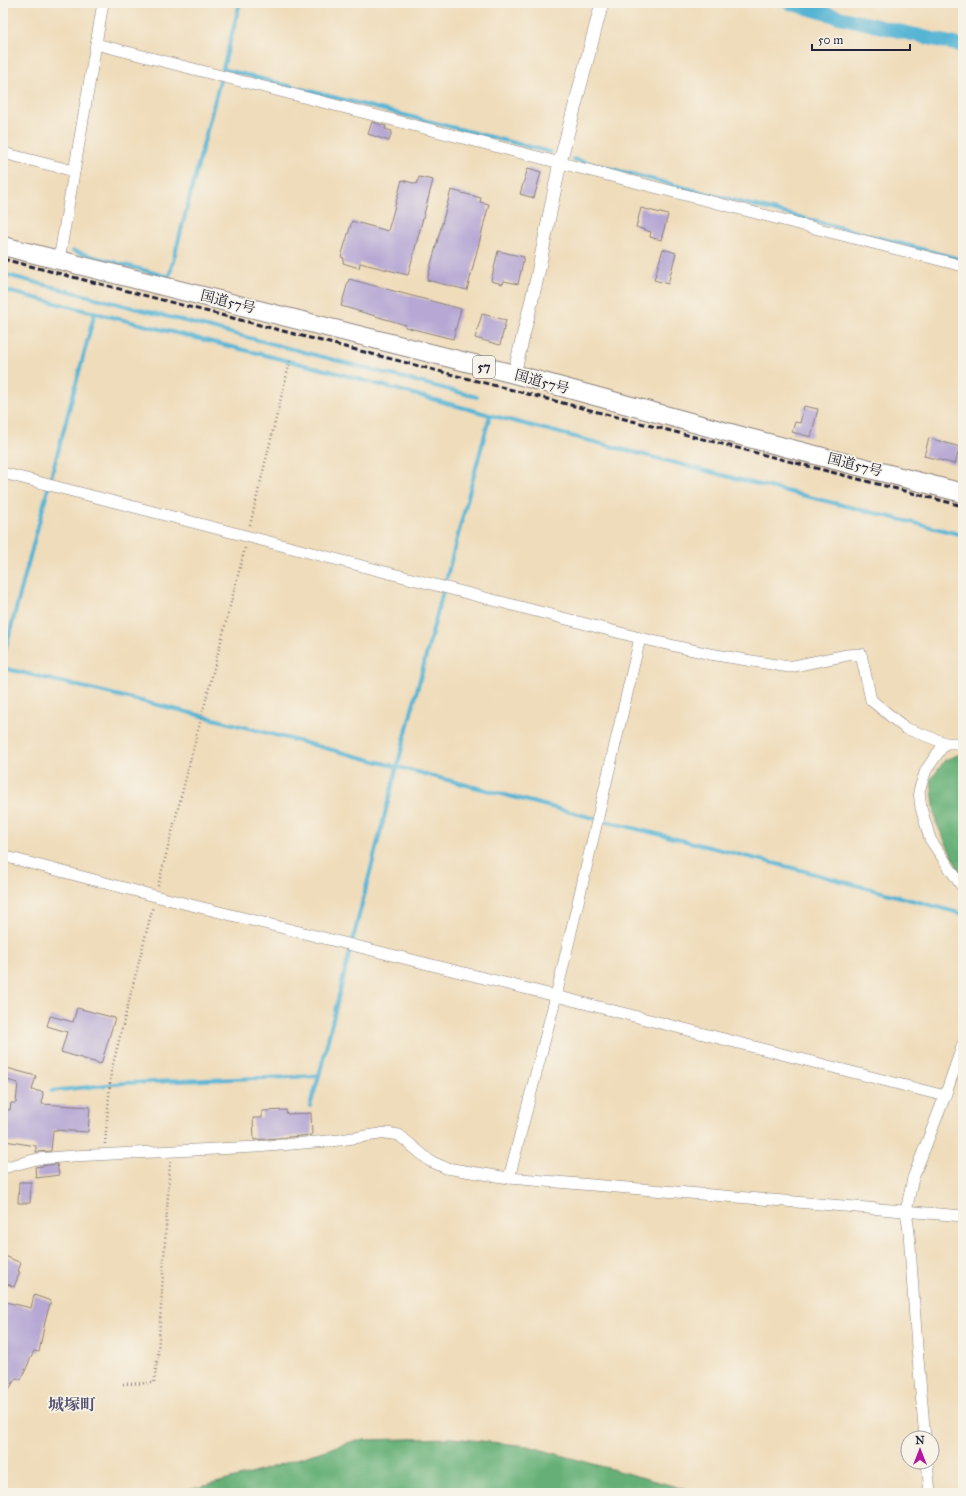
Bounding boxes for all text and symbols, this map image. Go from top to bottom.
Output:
scale bar [812,26,910,52]
text: 50 m [818,33,843,47]
street label: 国道57号 [199,287,257,317]
road number: 57 [473,356,495,378]
street label: 国道57号 [513,367,571,397]
street label: 国道57号 [826,450,884,480]
district label: 城塚町 [48,1395,96,1414]
north arrow [900,1430,940,1470]
text: N [915,1434,925,1447]

